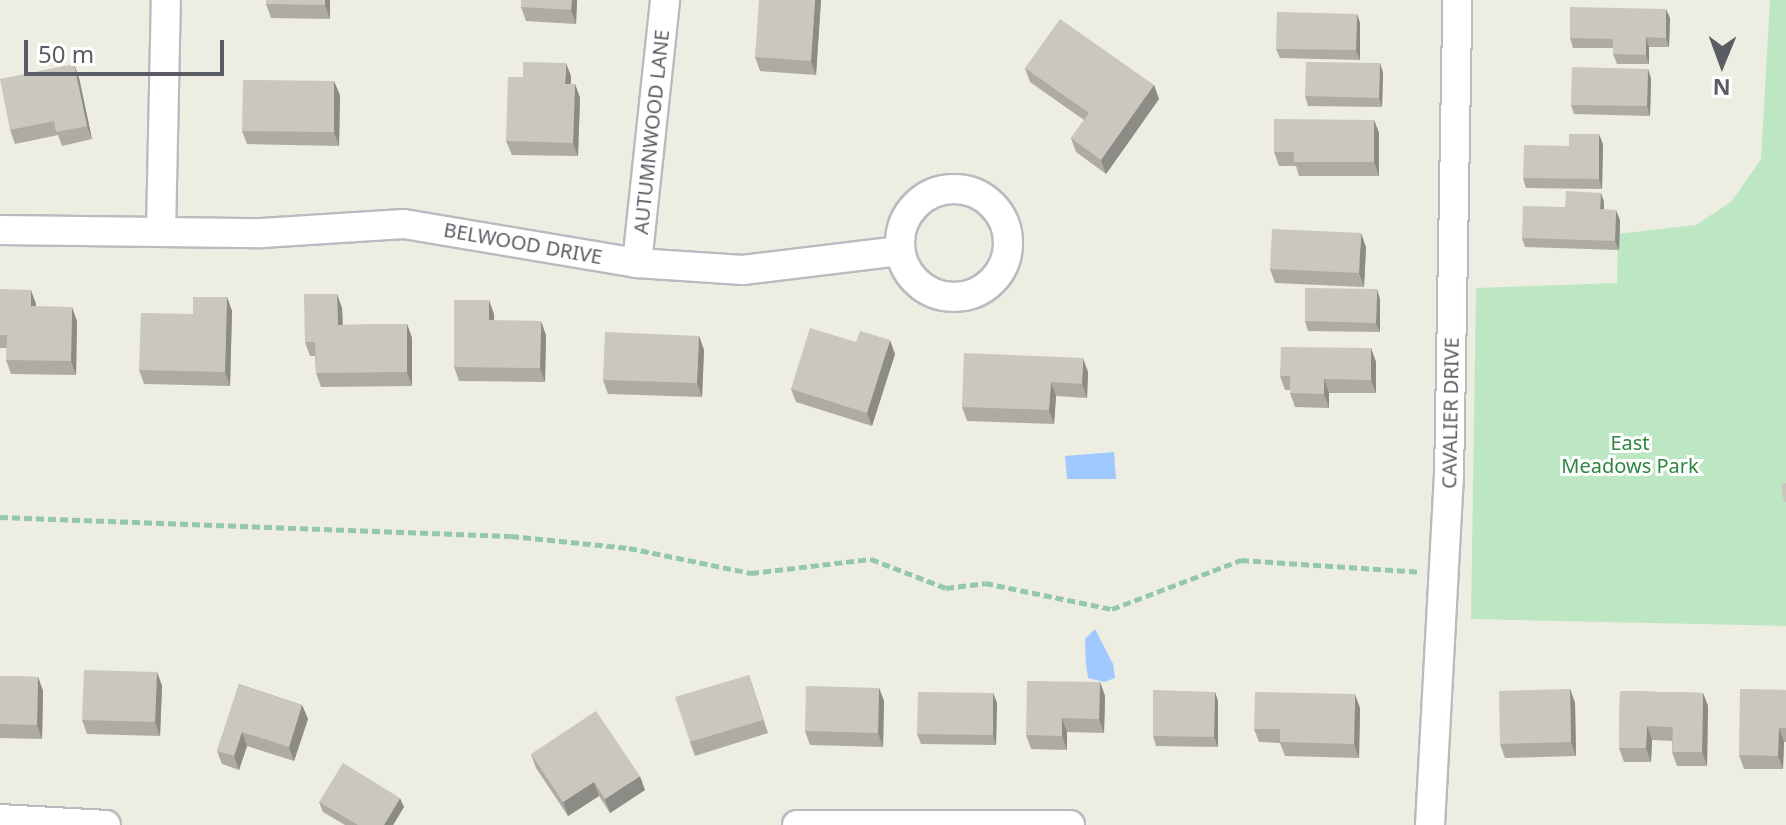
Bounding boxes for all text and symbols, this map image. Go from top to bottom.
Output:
scale bar [28,24,228,74]
north arrow [1682,24,1762,104]
street label: AUTUMNWOOD LANE [628,29,674,235]
text: 50 m [38,37,94,70]
text: N [1712,73,1731,103]
street label: BELWOOD DRIVE [442,217,604,269]
street label: CAVALIER DRIVE [1437,337,1463,489]
park label: East Meadows Park [1561,430,1699,477]

